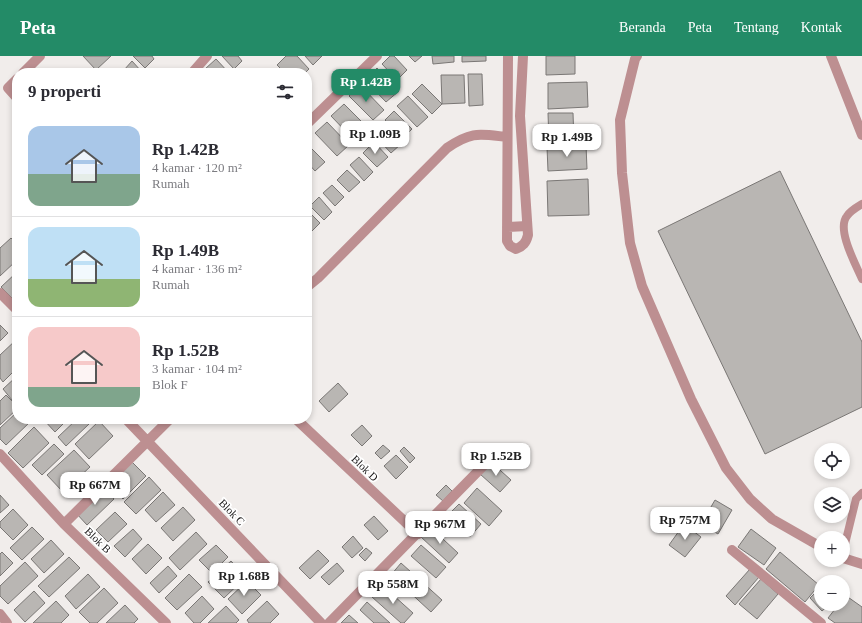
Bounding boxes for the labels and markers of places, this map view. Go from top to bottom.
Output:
pin: Rp 1.42B [325,69,407,103]
pin: Rp 1.09B [334,121,416,155]
pin: Rp 1.49B [526,124,608,158]
pin: Rp 1.52B [455,443,537,477]
pin: Rp 667M [58,472,132,506]
pin: Rp 757M [648,507,722,541]
pin: Rp 967M [403,511,477,545]
pin: Rp 1.68B [203,563,285,597]
pin: Rp 558M [356,571,430,605]

